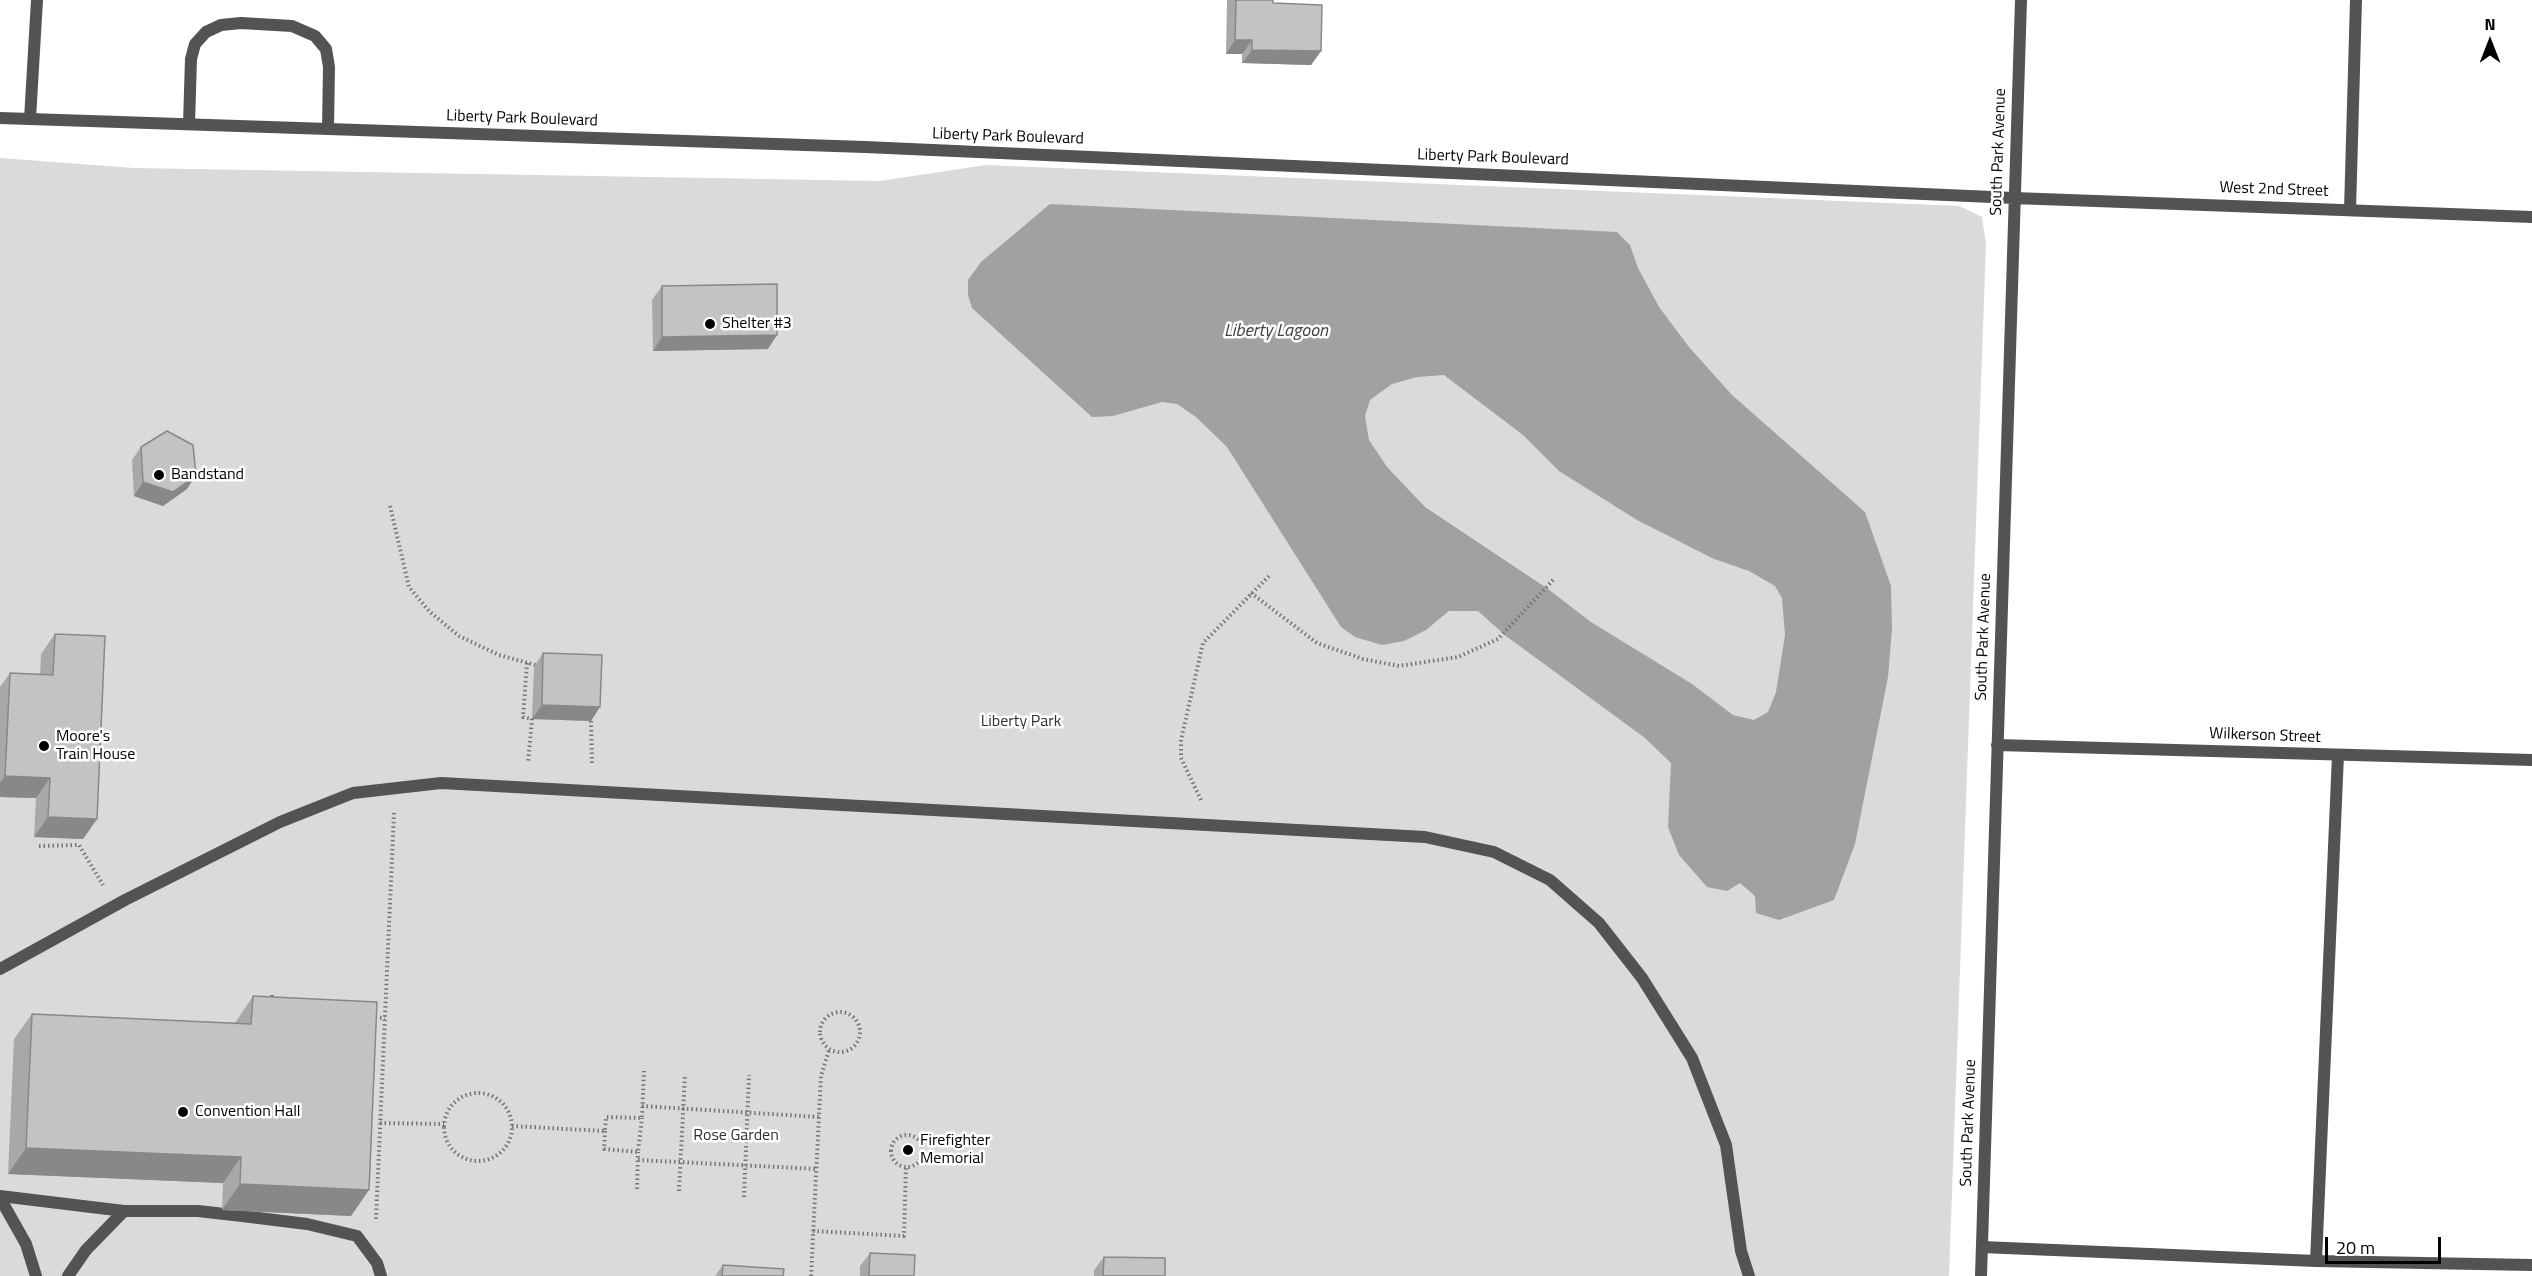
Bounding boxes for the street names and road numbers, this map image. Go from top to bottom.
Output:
street label: South Park Avenue [1987,88,2011,216]
street label: Liberty Park Boulevard [446,107,598,131]
street label: Liberty Park Boulevard [932,125,1084,149]
street label: Liberty Park Boulevard [1417,146,1569,170]
street label: West 2nd Street [2219,178,2329,202]
street label: South Park Avenue [1972,573,1996,701]
street label: Wilkerson Street [2209,724,2321,748]
street label: South Park Avenue [1957,1059,1981,1187]

